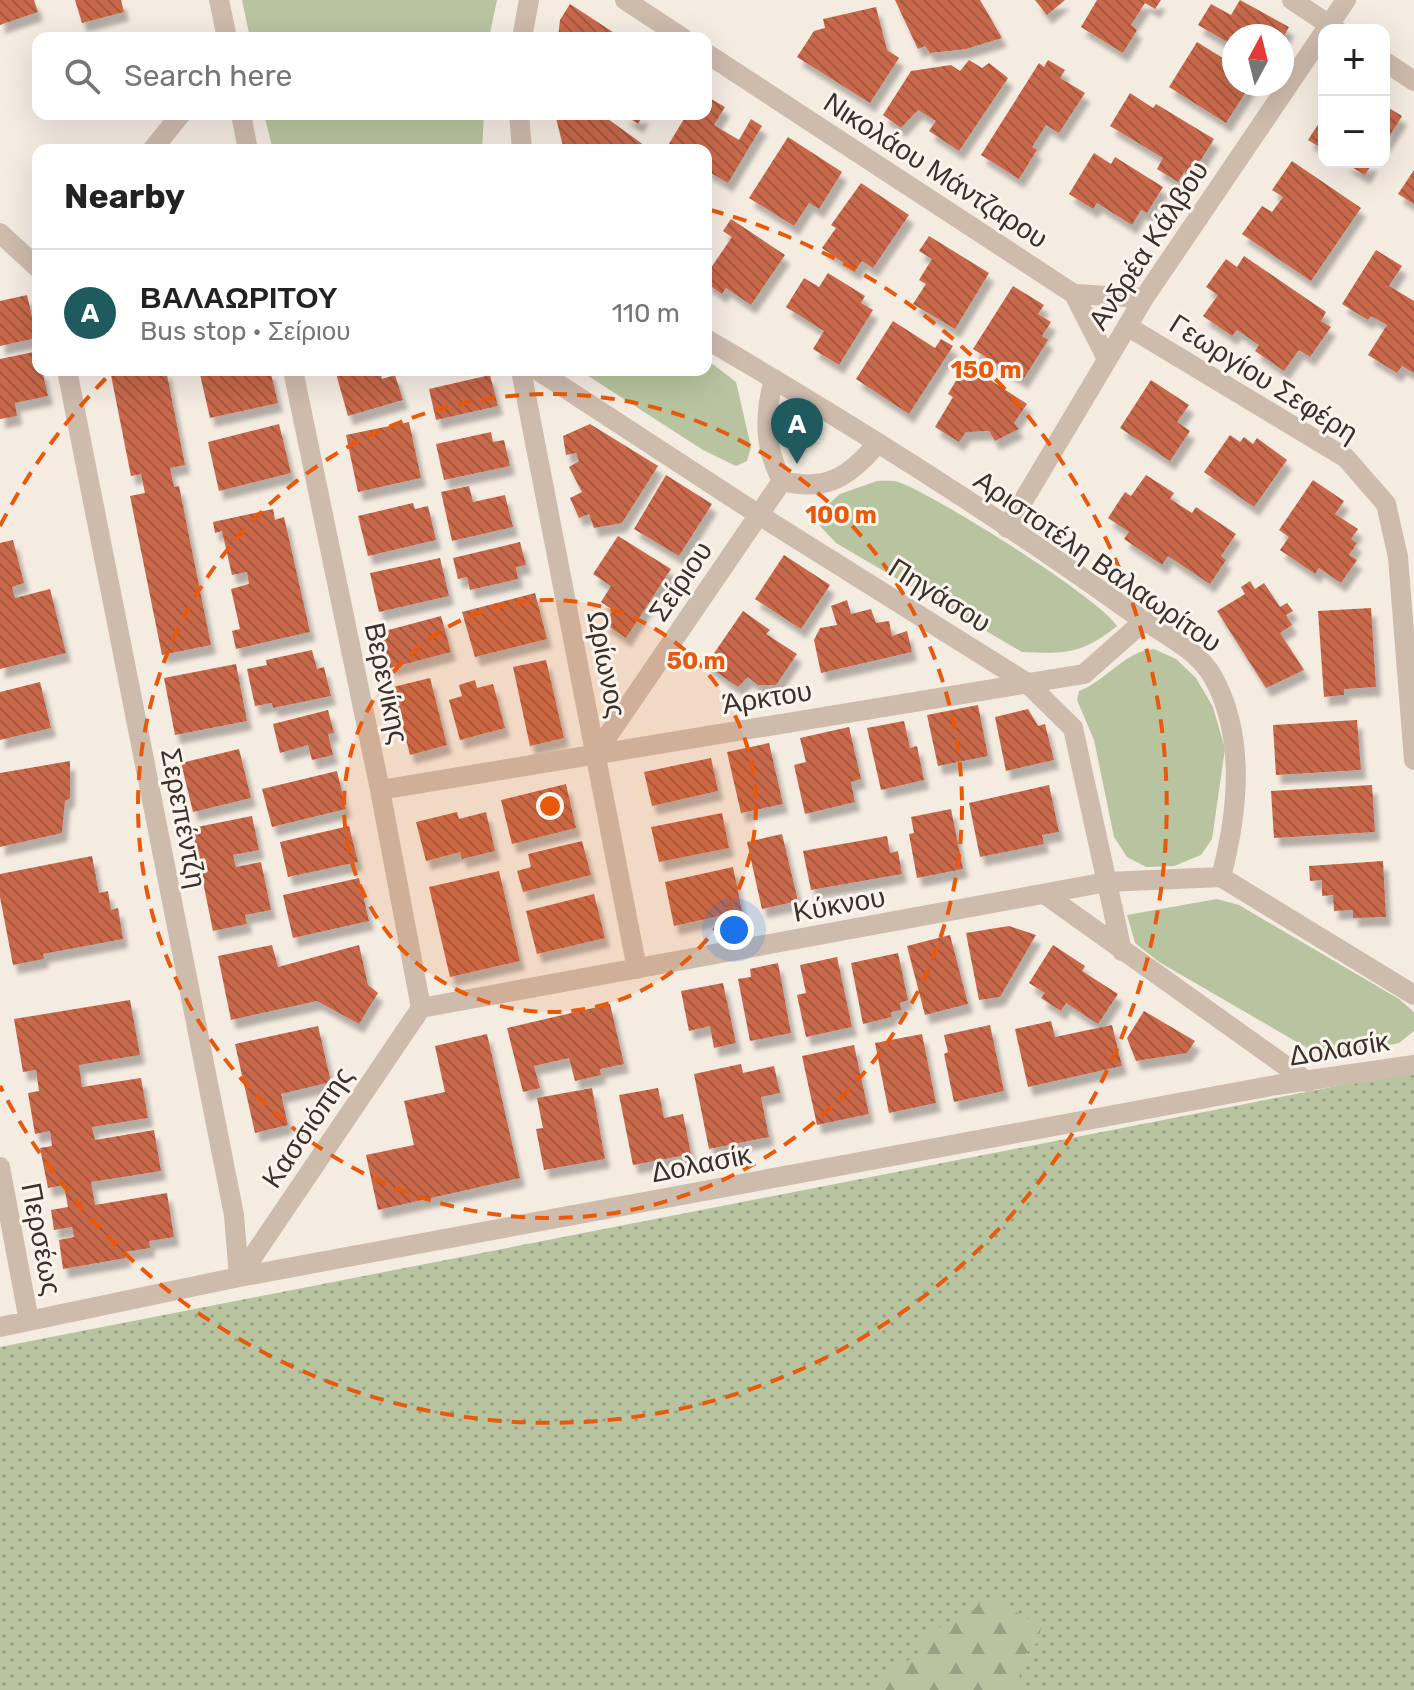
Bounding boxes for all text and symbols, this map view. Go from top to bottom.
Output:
north arrow [1222,24,1294,96]
map controls [1318,24,1390,168]
button: + [1318,24,1390,96]
search box [32,32,712,120]
icon: search [60,54,104,98]
text: Search here [124,58,292,94]
street label: Νικολάου Μάντζαρου [818,86,1054,255]
button: − [1318,96,1390,168]
street label: Ανδρέα Κάλβου [1082,155,1215,336]
text: Nearby [64,176,185,217]
text: ΒΑΛΑΩΡΙΤΟΥ [140,280,338,316]
text: A [81,298,99,329]
text: 110 m [612,298,680,329]
street label: Γεωργίου Σεφέρη [1164,307,1364,450]
text: Bus stop · Σείριου [140,316,350,347]
text: 150 m [951,356,1021,384]
pin: A [771,398,823,464]
street label: Αριστοτέλη Βαλαωρίτου [968,464,1228,659]
text: 100 m [805,501,877,529]
street label: Σείριου [642,535,719,627]
street label: Πηγάσου [883,551,997,640]
street label: Ωρίωνος [580,608,633,720]
street label: Βερενίκης [358,620,415,747]
text: 50 m [667,647,725,675]
street label: Άρκτου [720,674,814,721]
street label: Σερεπέντζη [154,745,213,891]
centre of rings [536,792,564,820]
street label: Κύκνου [790,880,888,929]
your location [714,910,754,950]
street label: Δολασίκ [1287,1024,1393,1073]
street label: Κασσιόπης [255,1060,360,1194]
street label: Δολασίκ [648,1137,755,1189]
street label: Περσέως [14,1180,69,1298]

